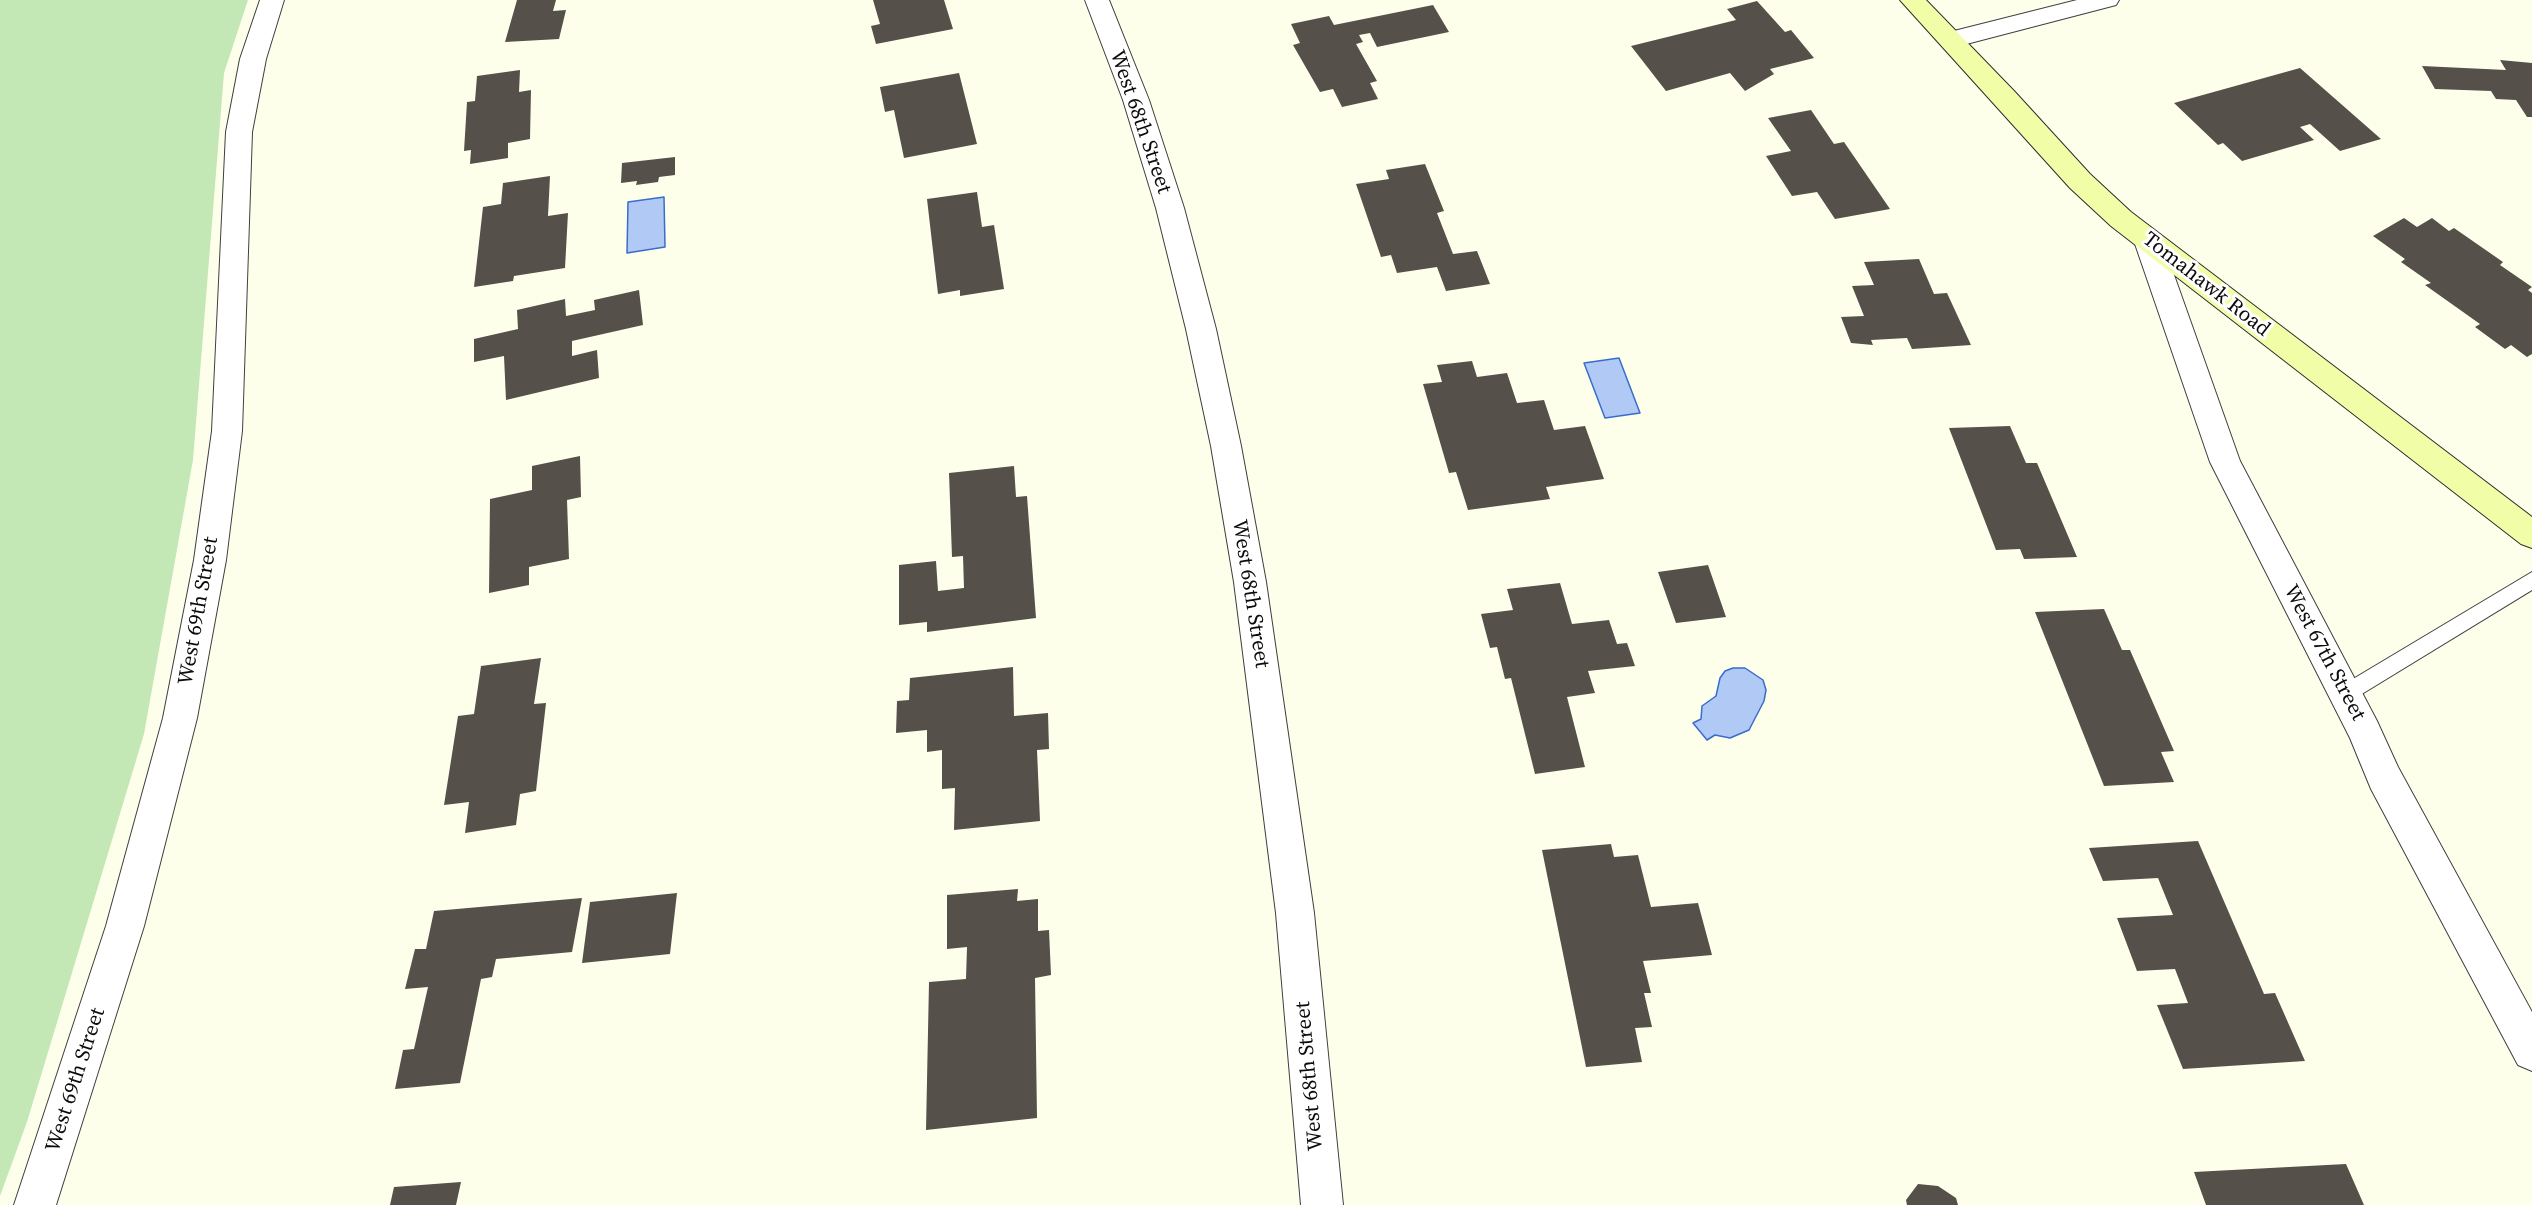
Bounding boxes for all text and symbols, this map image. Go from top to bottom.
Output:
street label: West 68th Street [1104,47,1176,197]
street label: Tomahawk Road [2137,227,2275,343]
street label: West 68th Street [1226,518,1274,670]
street label: West 69th Street [174,535,224,687]
street label: West 67th Street [2278,581,2370,725]
street label: West 68th Street [1291,1000,1329,1152]
street label: West 69th Street [41,1005,111,1155]

